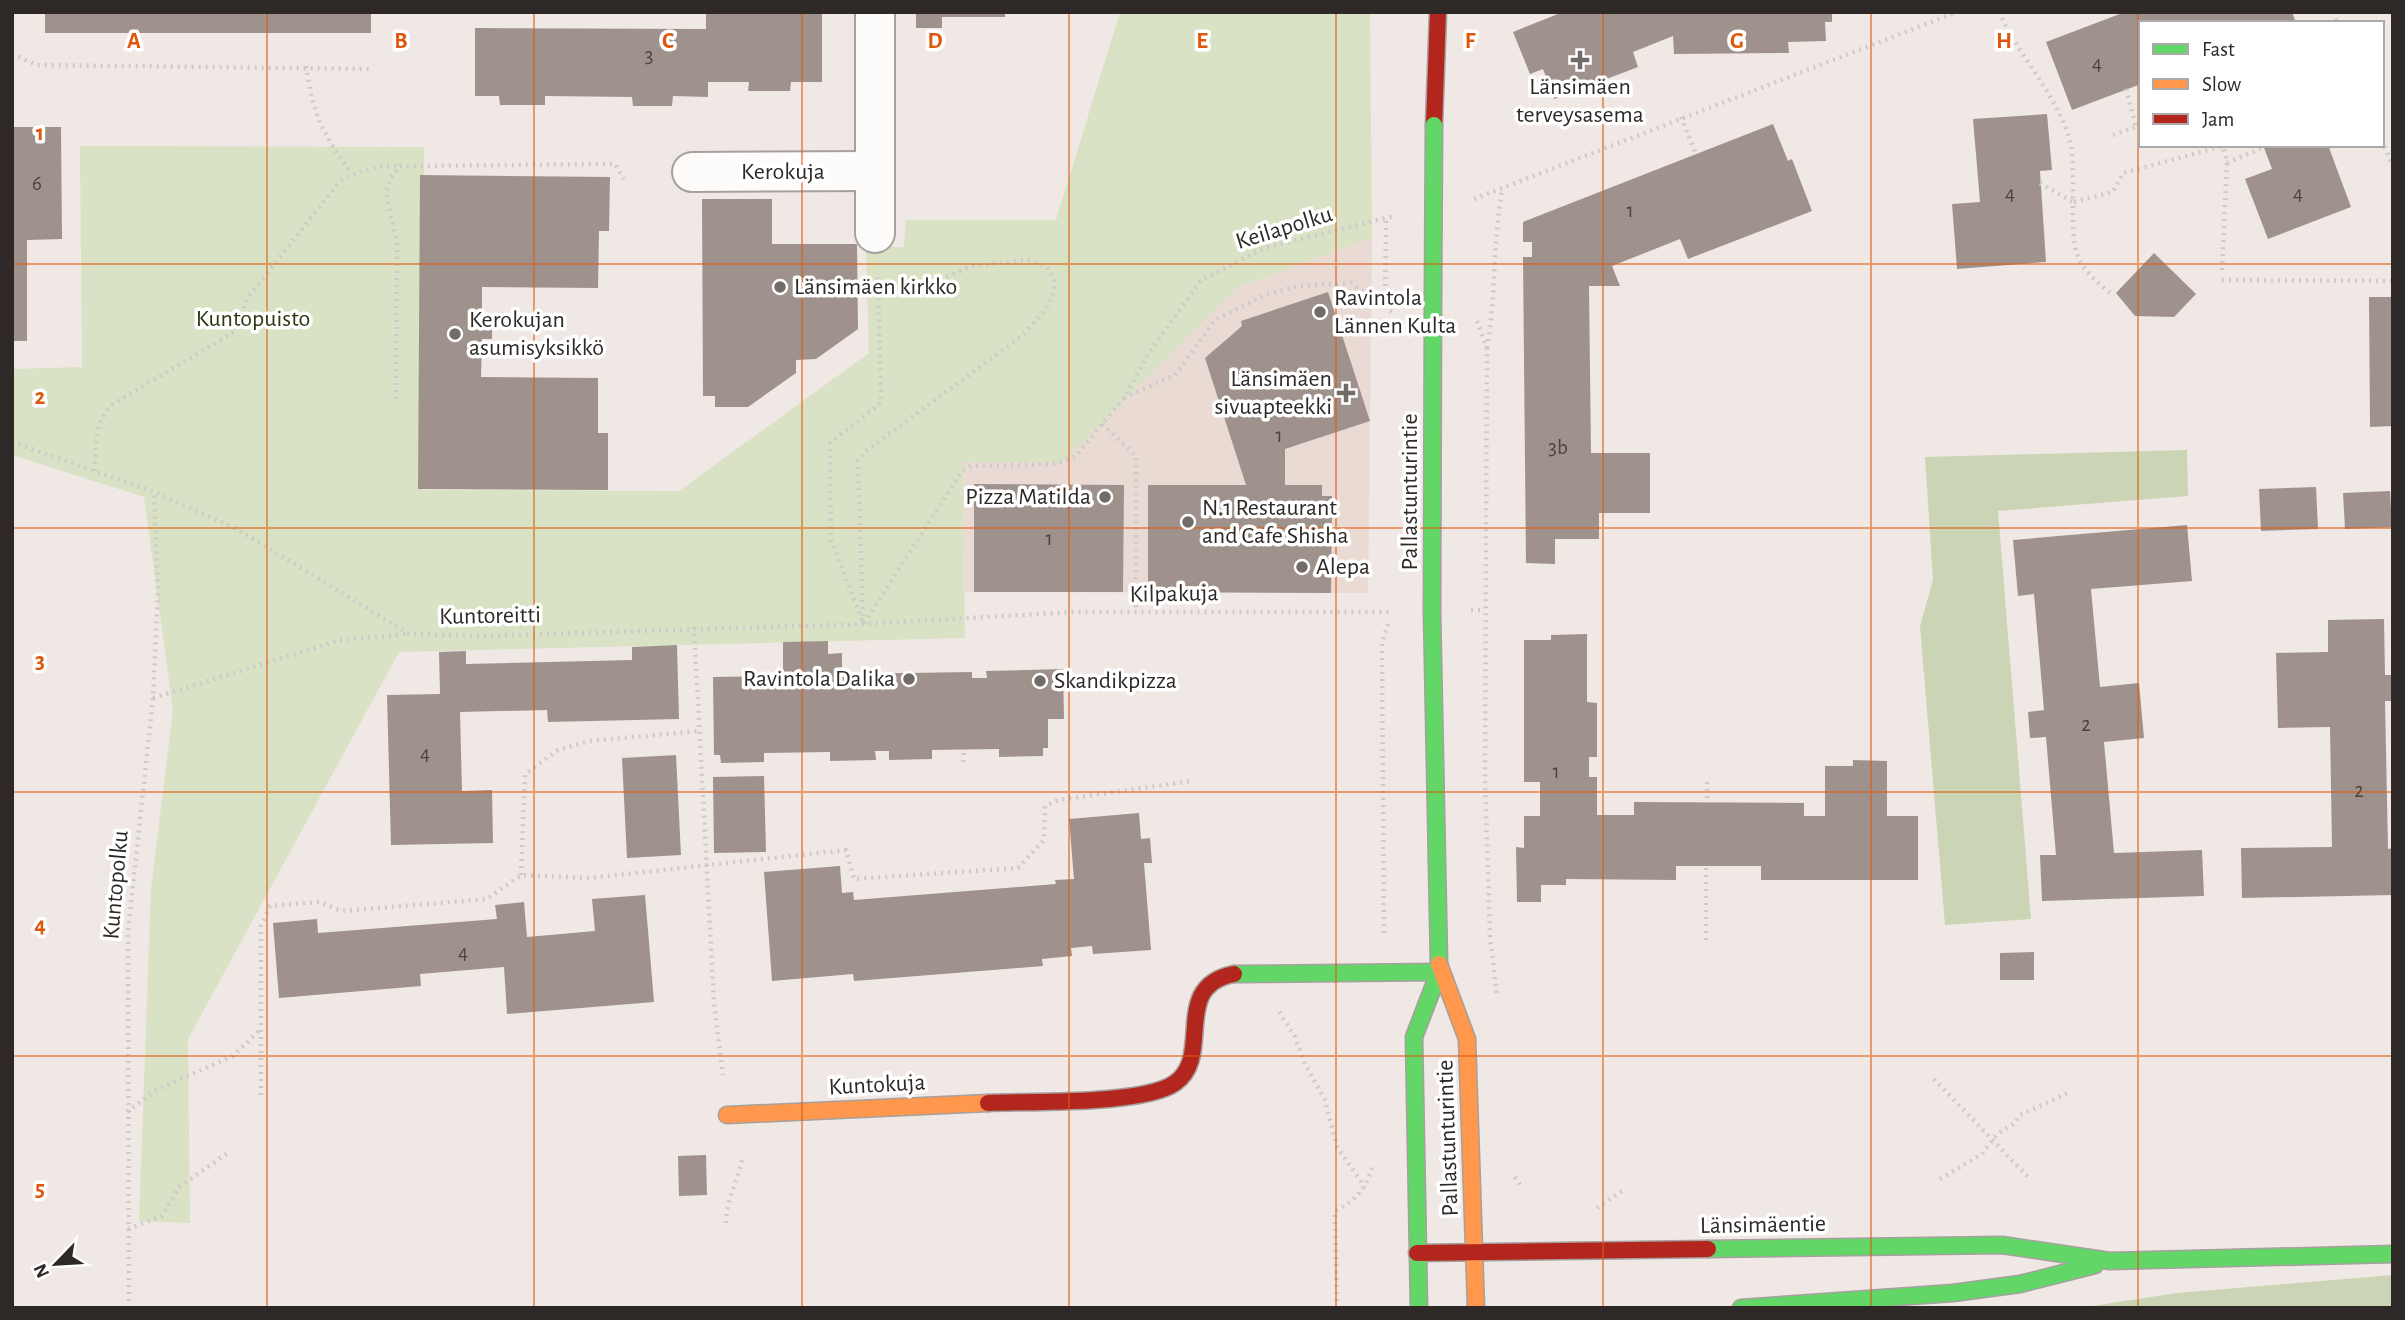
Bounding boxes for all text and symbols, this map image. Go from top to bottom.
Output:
legend [2139,21,2384,147]
text: A [127,30,141,53]
text: B [394,30,408,53]
text: C [662,30,674,53]
text: D [927,30,943,53]
text: E [1196,30,1208,53]
text: F [1465,30,1476,53]
text: G [1730,30,1744,53]
text: H [1996,30,2012,53]
text: Fast [2202,39,2235,60]
house number: 3 [645,45,653,66]
marker: Länsimäen terveysasema [1570,50,1590,70]
house number: 4 [2092,53,2102,74]
text: Slow [2202,74,2241,95]
place label: Länsimäen terveysasema [1516,75,1644,127]
text: Jam [2202,109,2234,130]
text: 1 [36,122,44,145]
street label: Kerokuja [741,160,825,184]
house number: 6 [32,173,42,194]
house number: 4 [2005,183,2015,204]
house number: 4 [2293,183,2303,204]
house number: 1 [1626,200,1634,221]
street label: Keilapolku [1233,202,1335,254]
place label: Länsimäen kirkko [794,275,957,299]
marker: Länsimäen kirkko [772,279,788,295]
place label: Ravintola Lännen Kulta [1334,286,1456,338]
marker: Ravintola Lännen Kulta [1312,304,1328,320]
park label: Kuntopuisto [196,307,310,331]
place label: Kerokujan asumisyksikkö [469,308,604,360]
marker: Kerokujan asumisyksikkö [447,326,463,342]
place label: Länsimäen sivuapteekki [1214,367,1332,419]
marker: Länsimäen sivuapteekki [1338,385,1354,401]
text: 2 [35,386,46,409]
street label: Pallastunturintie [1398,414,1422,570]
house number: 1 [1275,425,1283,446]
house number: 3b [1548,437,1568,458]
place label: Pizza Matilda [965,485,1091,509]
marker: Pizza Matilda [1097,489,1113,505]
place label: N.1 Restaurant and Cafe Shisha [1202,496,1349,548]
marker: N.1 Restaurant and Cafe Shisha [1180,514,1196,530]
house number: 1 [1045,528,1053,549]
place label: Alepa [1316,555,1370,579]
marker: Alepa [1294,559,1310,575]
street label: Kilpakuja [1129,581,1219,607]
street label: Kuntoreitti [439,603,541,629]
text: 3 [35,650,45,673]
place label: Ravintola Dalika [743,667,895,691]
place label: Skandikpizza [1054,669,1177,693]
marker: Ravintola Dalika [901,671,917,687]
marker: Skandikpizza [1032,673,1048,689]
house number: 2 [2081,714,2091,735]
house number: 4 [420,743,430,764]
house number: 1 [1552,761,1560,782]
house number: 2 [2354,780,2364,801]
street label: Kuntopolku [99,829,133,941]
text: 4 [34,914,46,937]
house number: 4 [458,942,468,963]
street label: Pallastunturintie [1433,1059,1463,1217]
street label: Kuntokuja [828,1070,926,1100]
text: 5 [35,1178,45,1201]
street label: Länsimäentie [1700,1212,1826,1238]
north arrow [21,1229,91,1299]
text: N [31,1261,53,1281]

